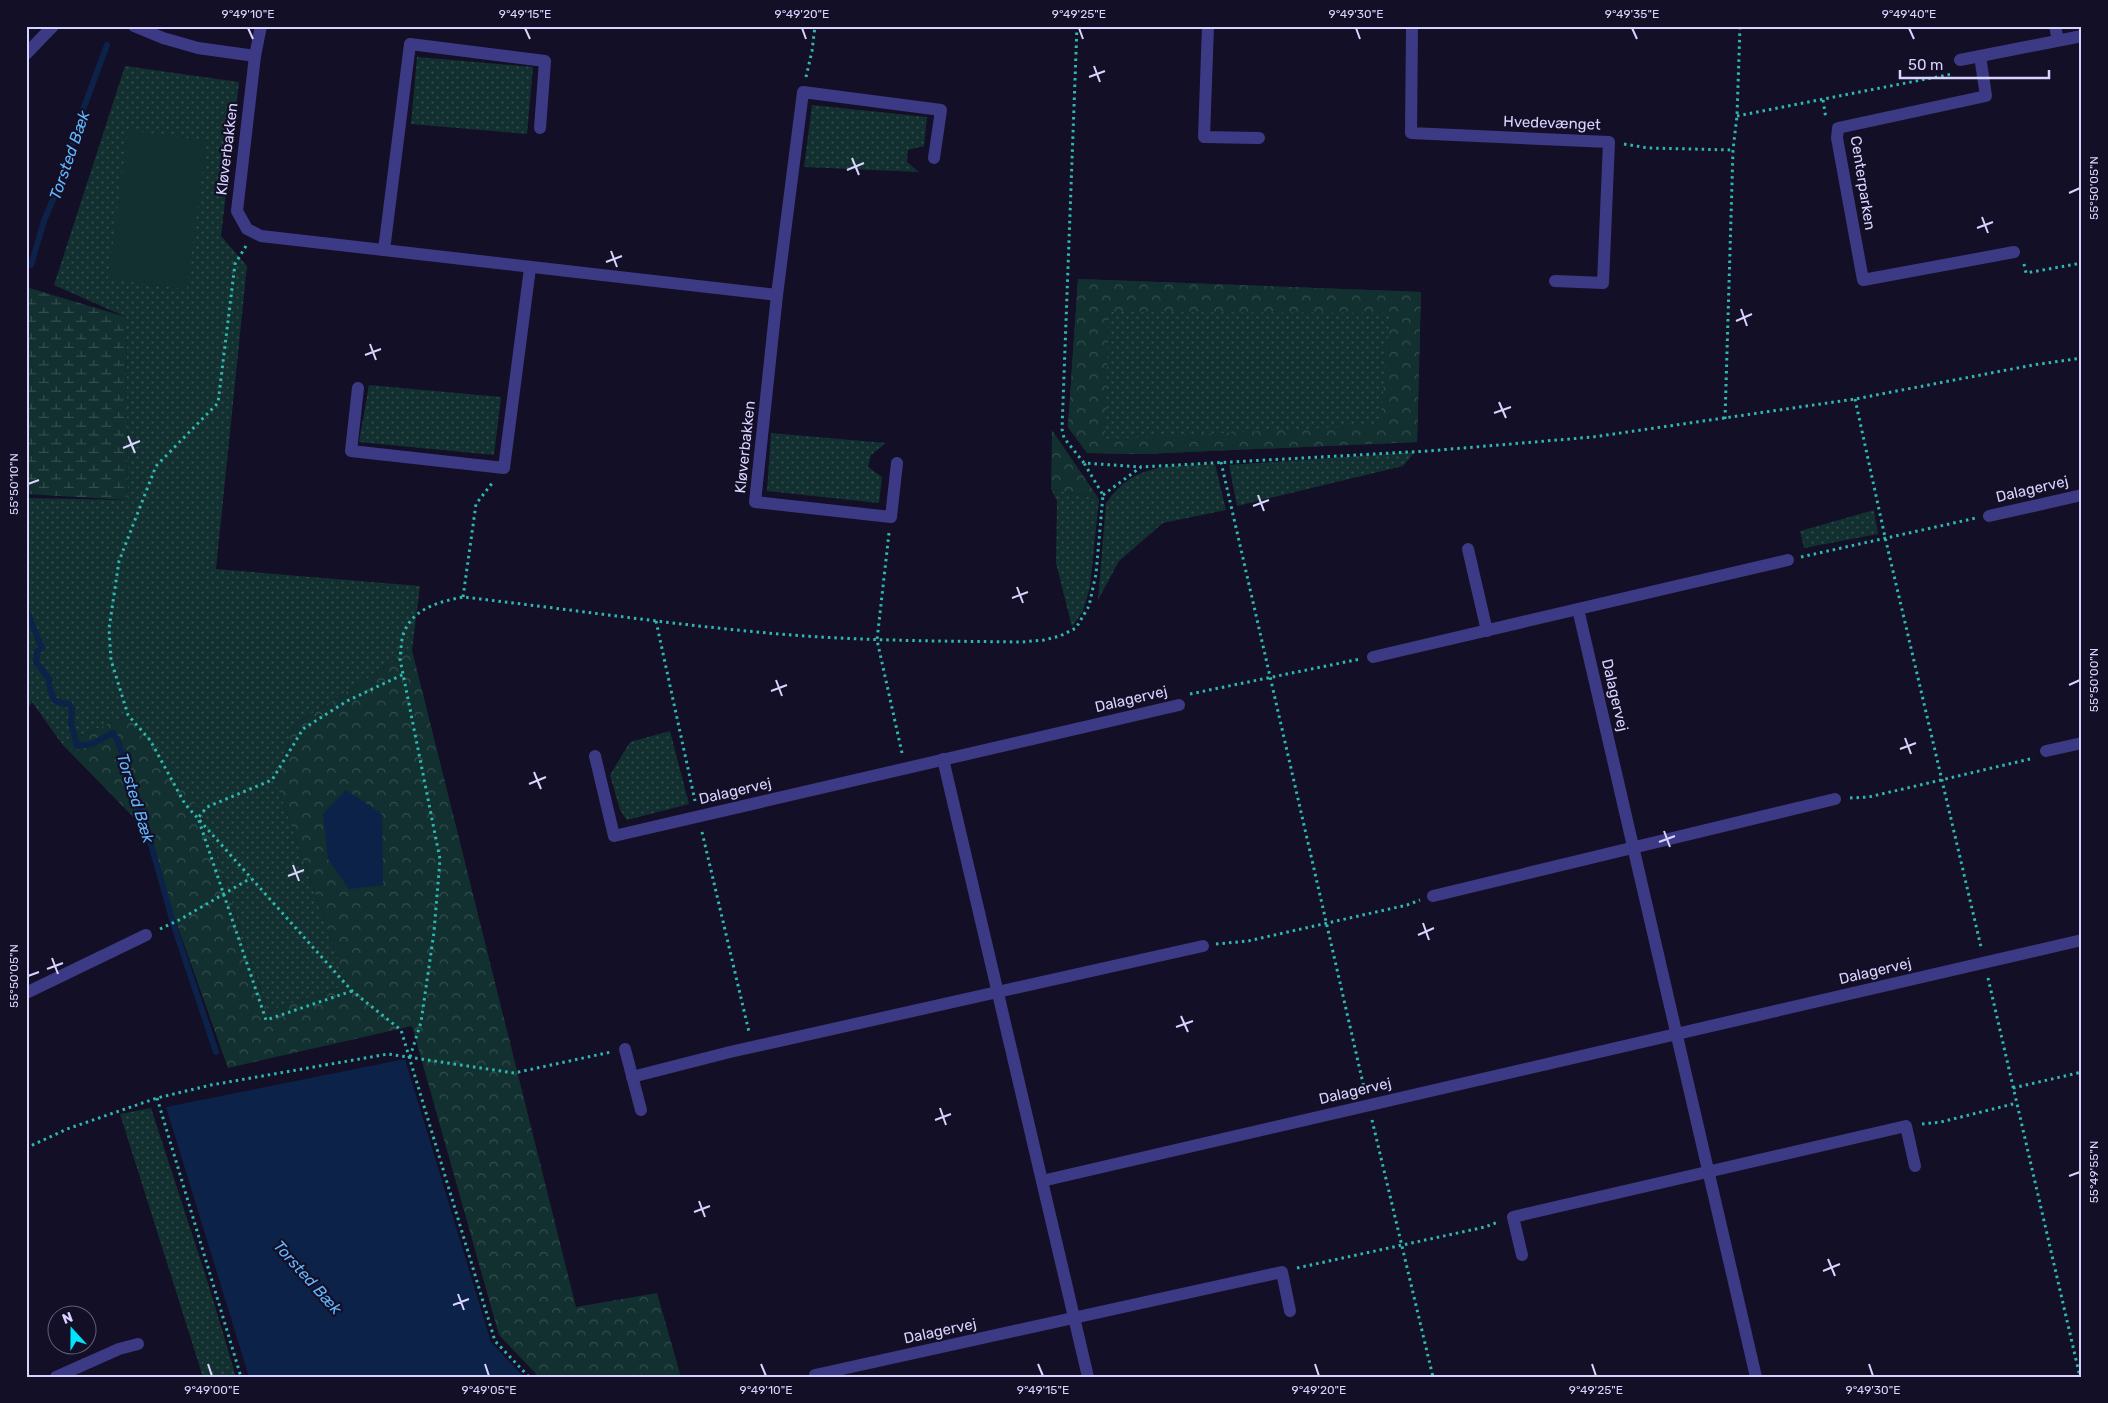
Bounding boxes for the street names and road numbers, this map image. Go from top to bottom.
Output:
street label: Kløverbakken [212,102,242,196]
street label: Hvedevænget [1503,112,1601,134]
street label: Centerparken [1847,135,1879,231]
street label: Kløverbakken [731,400,759,494]
street label: Dalagervej [1994,472,2070,506]
street label: Dalagervej [1598,657,1632,733]
street label: Dalagervej [1093,682,1169,716]
street label: Dalagervej [697,774,773,808]
street label: Dalagervej [1837,954,1913,988]
street label: Dalagervej [1317,1074,1393,1108]
street label: Dalagervej [902,1315,978,1347]

